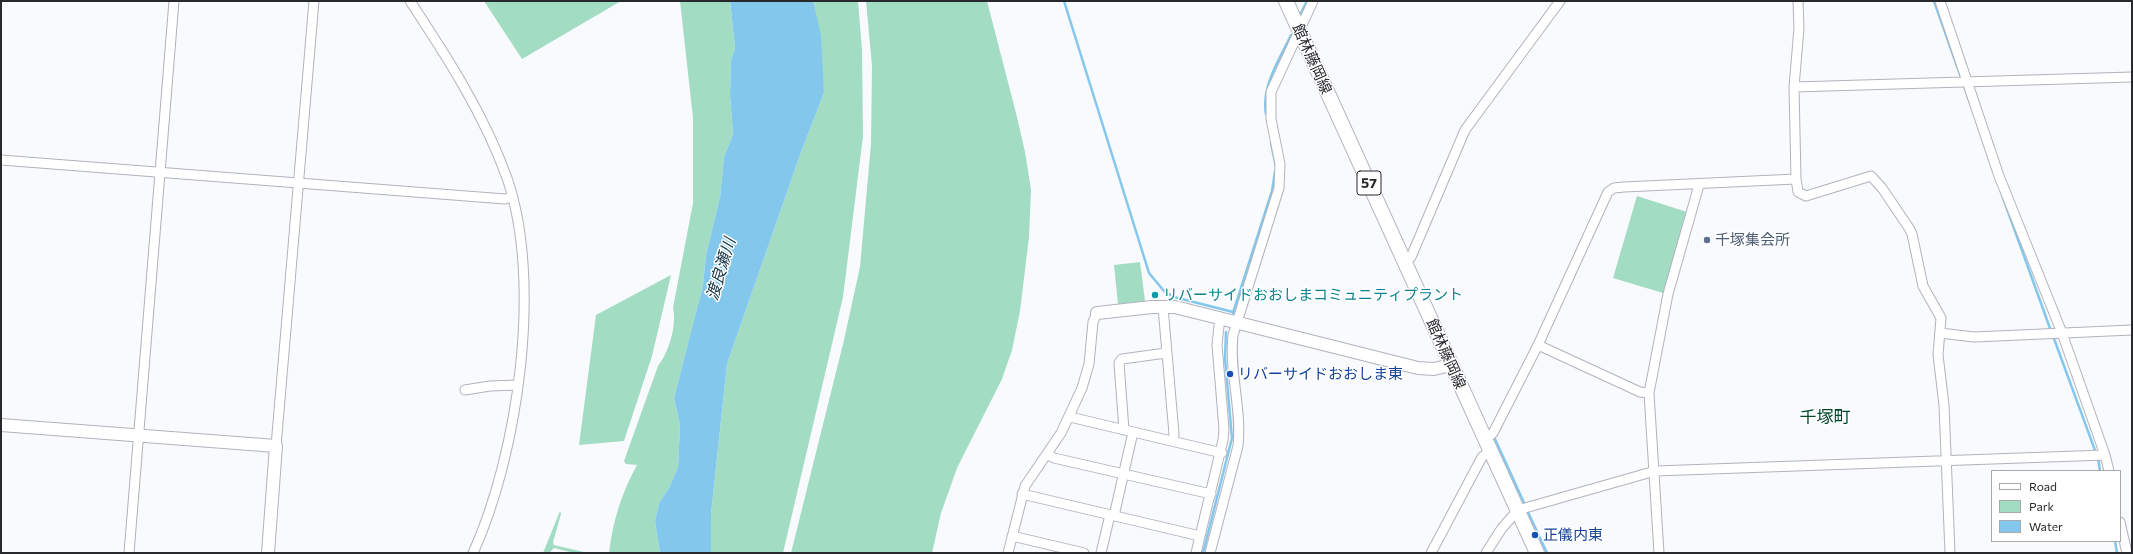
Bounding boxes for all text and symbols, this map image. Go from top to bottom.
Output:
street label: 館林藤岡線 [1289,21,1335,97]
road number: 57 [1357,171,1381,195]
place label: 千塚集会所 [1715,231,1790,249]
marker: 千塚集会所 [1702,235,1712,245]
water label: 渡良瀬川 [702,236,740,302]
place label: リバーサイドおおしまコミュニティプラント [1163,286,1463,304]
marker: リバーサイドおおしまコミュニティプラント [1150,290,1160,300]
street label: 館林藤岡線 [1423,316,1469,392]
place label: リバーサイドおおしま東 [1238,365,1403,383]
marker: リバーサイドおおしま東 [1225,369,1235,379]
district label: 千塚町 [1800,407,1850,427]
legend [1991,470,2121,542]
text: Road [2029,479,2057,493]
text: Park [2029,499,2054,513]
text: Water [2029,519,2063,533]
place label: 正儀内東 [1543,526,1603,544]
marker: 正儀内東 [1530,530,1540,540]

